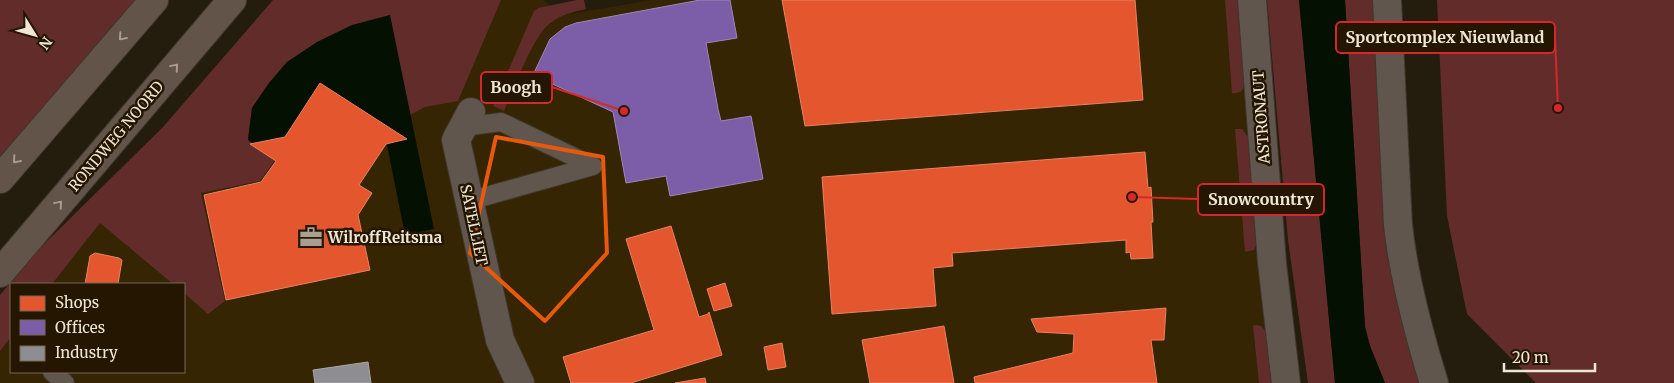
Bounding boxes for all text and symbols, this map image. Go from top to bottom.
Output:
north arrow [10,10,60,60]
callout: Sportcomplex Nieuwland [1336,22,1555,53]
text: Sportcomplex Nieuwland [1345,27,1545,47]
one-way arrow [119,31,128,40]
text: N [35,33,56,53]
one-way arrow [170,63,179,72]
street label: ASTRONAUT [1248,69,1274,165]
callout: Boogh [481,72,552,103]
street label: RONDWEG NOORD [64,77,168,195]
text: Boogh [490,77,542,97]
one-way arrow [13,155,22,164]
street label: SATELLIET [456,183,492,268]
callout: Snowcountry [1198,184,1324,215]
text: Snowcountry [1208,189,1314,209]
one-way arrow [53,200,62,209]
office icon: WilroffReitsma [298,224,324,250]
place label: WilroffReitsma [327,228,443,247]
legend [10,283,185,373]
text: Shops [55,293,99,312]
text: Offices [55,318,105,337]
scale bar [1504,340,1595,372]
text: Industry [55,343,118,362]
text: 20 m [1512,348,1549,367]

